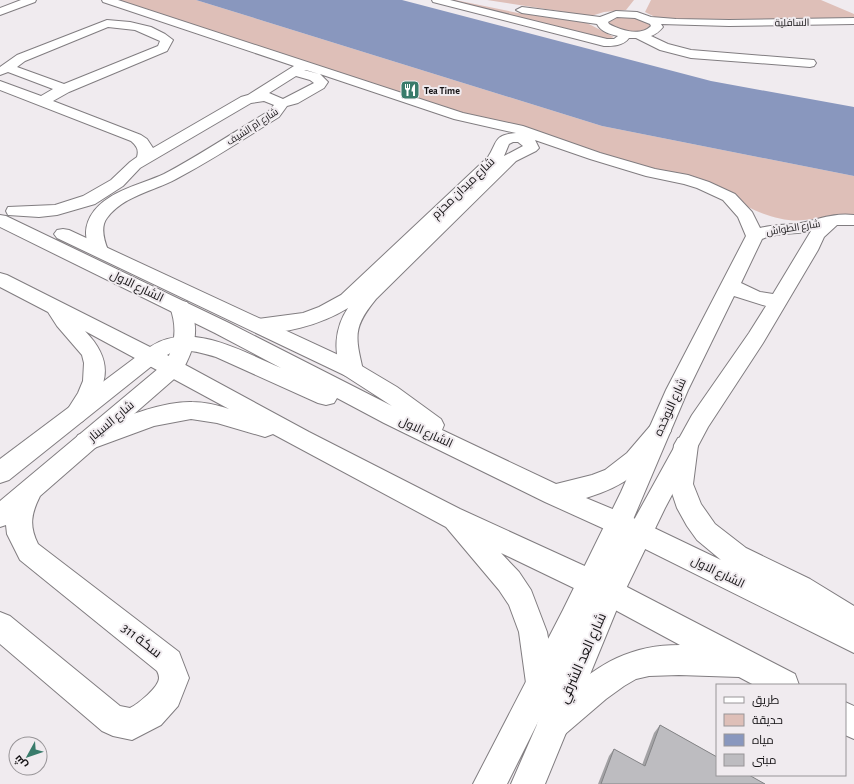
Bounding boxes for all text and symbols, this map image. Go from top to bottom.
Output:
street label: السافلية [775,18,810,28]
restaurant icon: Tea Time [399,79,421,101]
place label: Tea Time [424,86,460,96]
street label: شارع ام الشيف [225,107,281,149]
street label: شارع ميدان محزم [429,155,498,222]
street label: شارع الطواش [765,219,821,238]
street label: الشارع الاول [108,268,166,306]
street label: شارع النوخده [652,376,690,439]
street label: شارع السينار [85,398,138,446]
street label: الشارع الاول [396,414,455,451]
street label: الشارع الاول [689,554,747,592]
street label: شارع العد الشرقي [557,611,613,707]
street label: سكة 311 [119,621,164,661]
legend [716,684,846,776]
text: طريق [752,694,780,707]
text: حديقة [752,714,783,727]
text: مياه [752,734,774,747]
north arrow [8,736,48,776]
text: ش [12,753,30,771]
text: مبنى [752,754,777,767]

